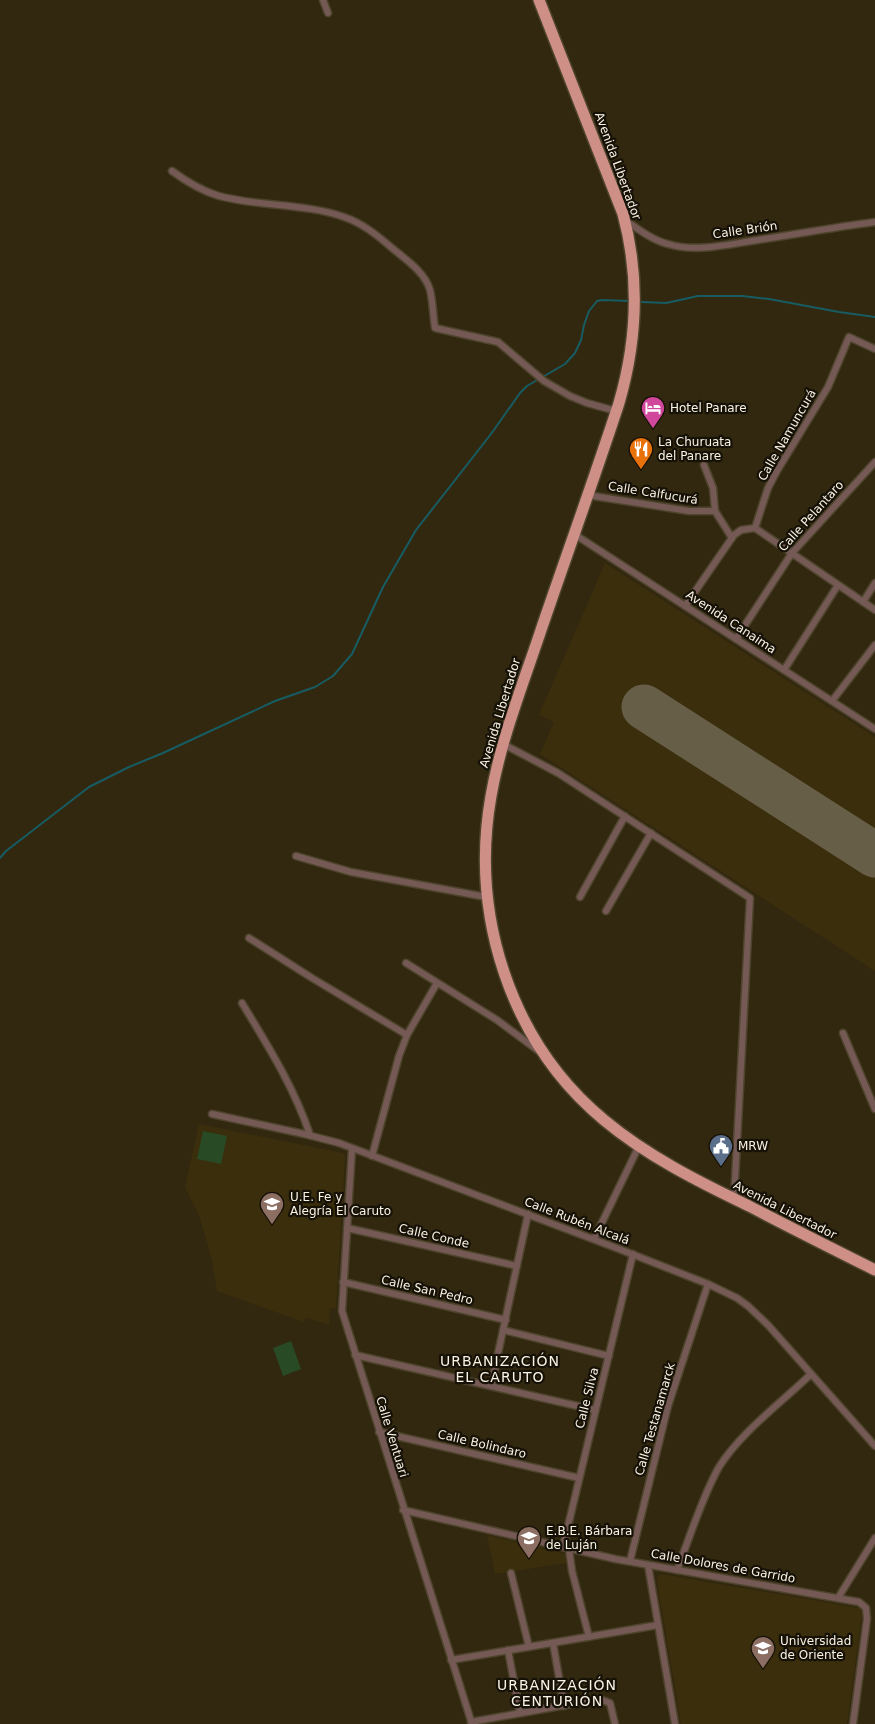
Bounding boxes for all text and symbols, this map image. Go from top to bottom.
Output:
street label: Avenida Libertador [592,110,644,222]
street label: Calle Brión [712,219,778,241]
street label: Calle Namuncurá [755,387,819,483]
hotel icon: Hotel Panare [640,395,666,429]
place label: Hotel Panare [670,401,747,415]
place label: La Churuata del Panare [658,435,731,463]
restaurant icon: La Churuata del Panare [628,436,654,470]
street label: Calle Pelantaro [776,478,846,554]
street label: Calle Calfucurá [607,479,699,507]
street label: Avenida Canaima [683,588,779,656]
street label: Avenida Libertador [477,657,523,769]
public building icon: MRW [708,1133,734,1167]
place label: MRW [738,1139,768,1153]
street label: Avenida Libertador [731,1178,839,1242]
place label: U.E. Fe y Alegría El Caruto [290,1190,391,1218]
school or university icon: U.E. Fe y Alegría El Caruto [259,1191,285,1225]
street label: Calle Rubén Alcalá [522,1194,632,1248]
street label: Calle Conde [397,1221,471,1251]
street label: Calle San Pedro [380,1273,474,1307]
district label: URBANIZACIÓN EL CARUTO [440,1352,560,1385]
street label: Calle Testanamarck [632,1361,678,1477]
street label: Calle Silva [573,1366,601,1430]
street label: Calle Ventuari [373,1395,411,1479]
street label: Calle Bolindaro [436,1427,528,1461]
place label: E.B.E. Bárbara de Luján [546,1524,632,1552]
school or university icon: E.B.E. Bárbara de Luján [516,1525,542,1559]
street label: Calle Dolores de Garrido [650,1546,796,1586]
place label: Universidad de Oriente [780,1634,851,1662]
school or university icon: Universidad de Oriente [750,1635,776,1669]
district label: URBANIZACIÓN CENTURIÓN [497,1676,617,1709]

